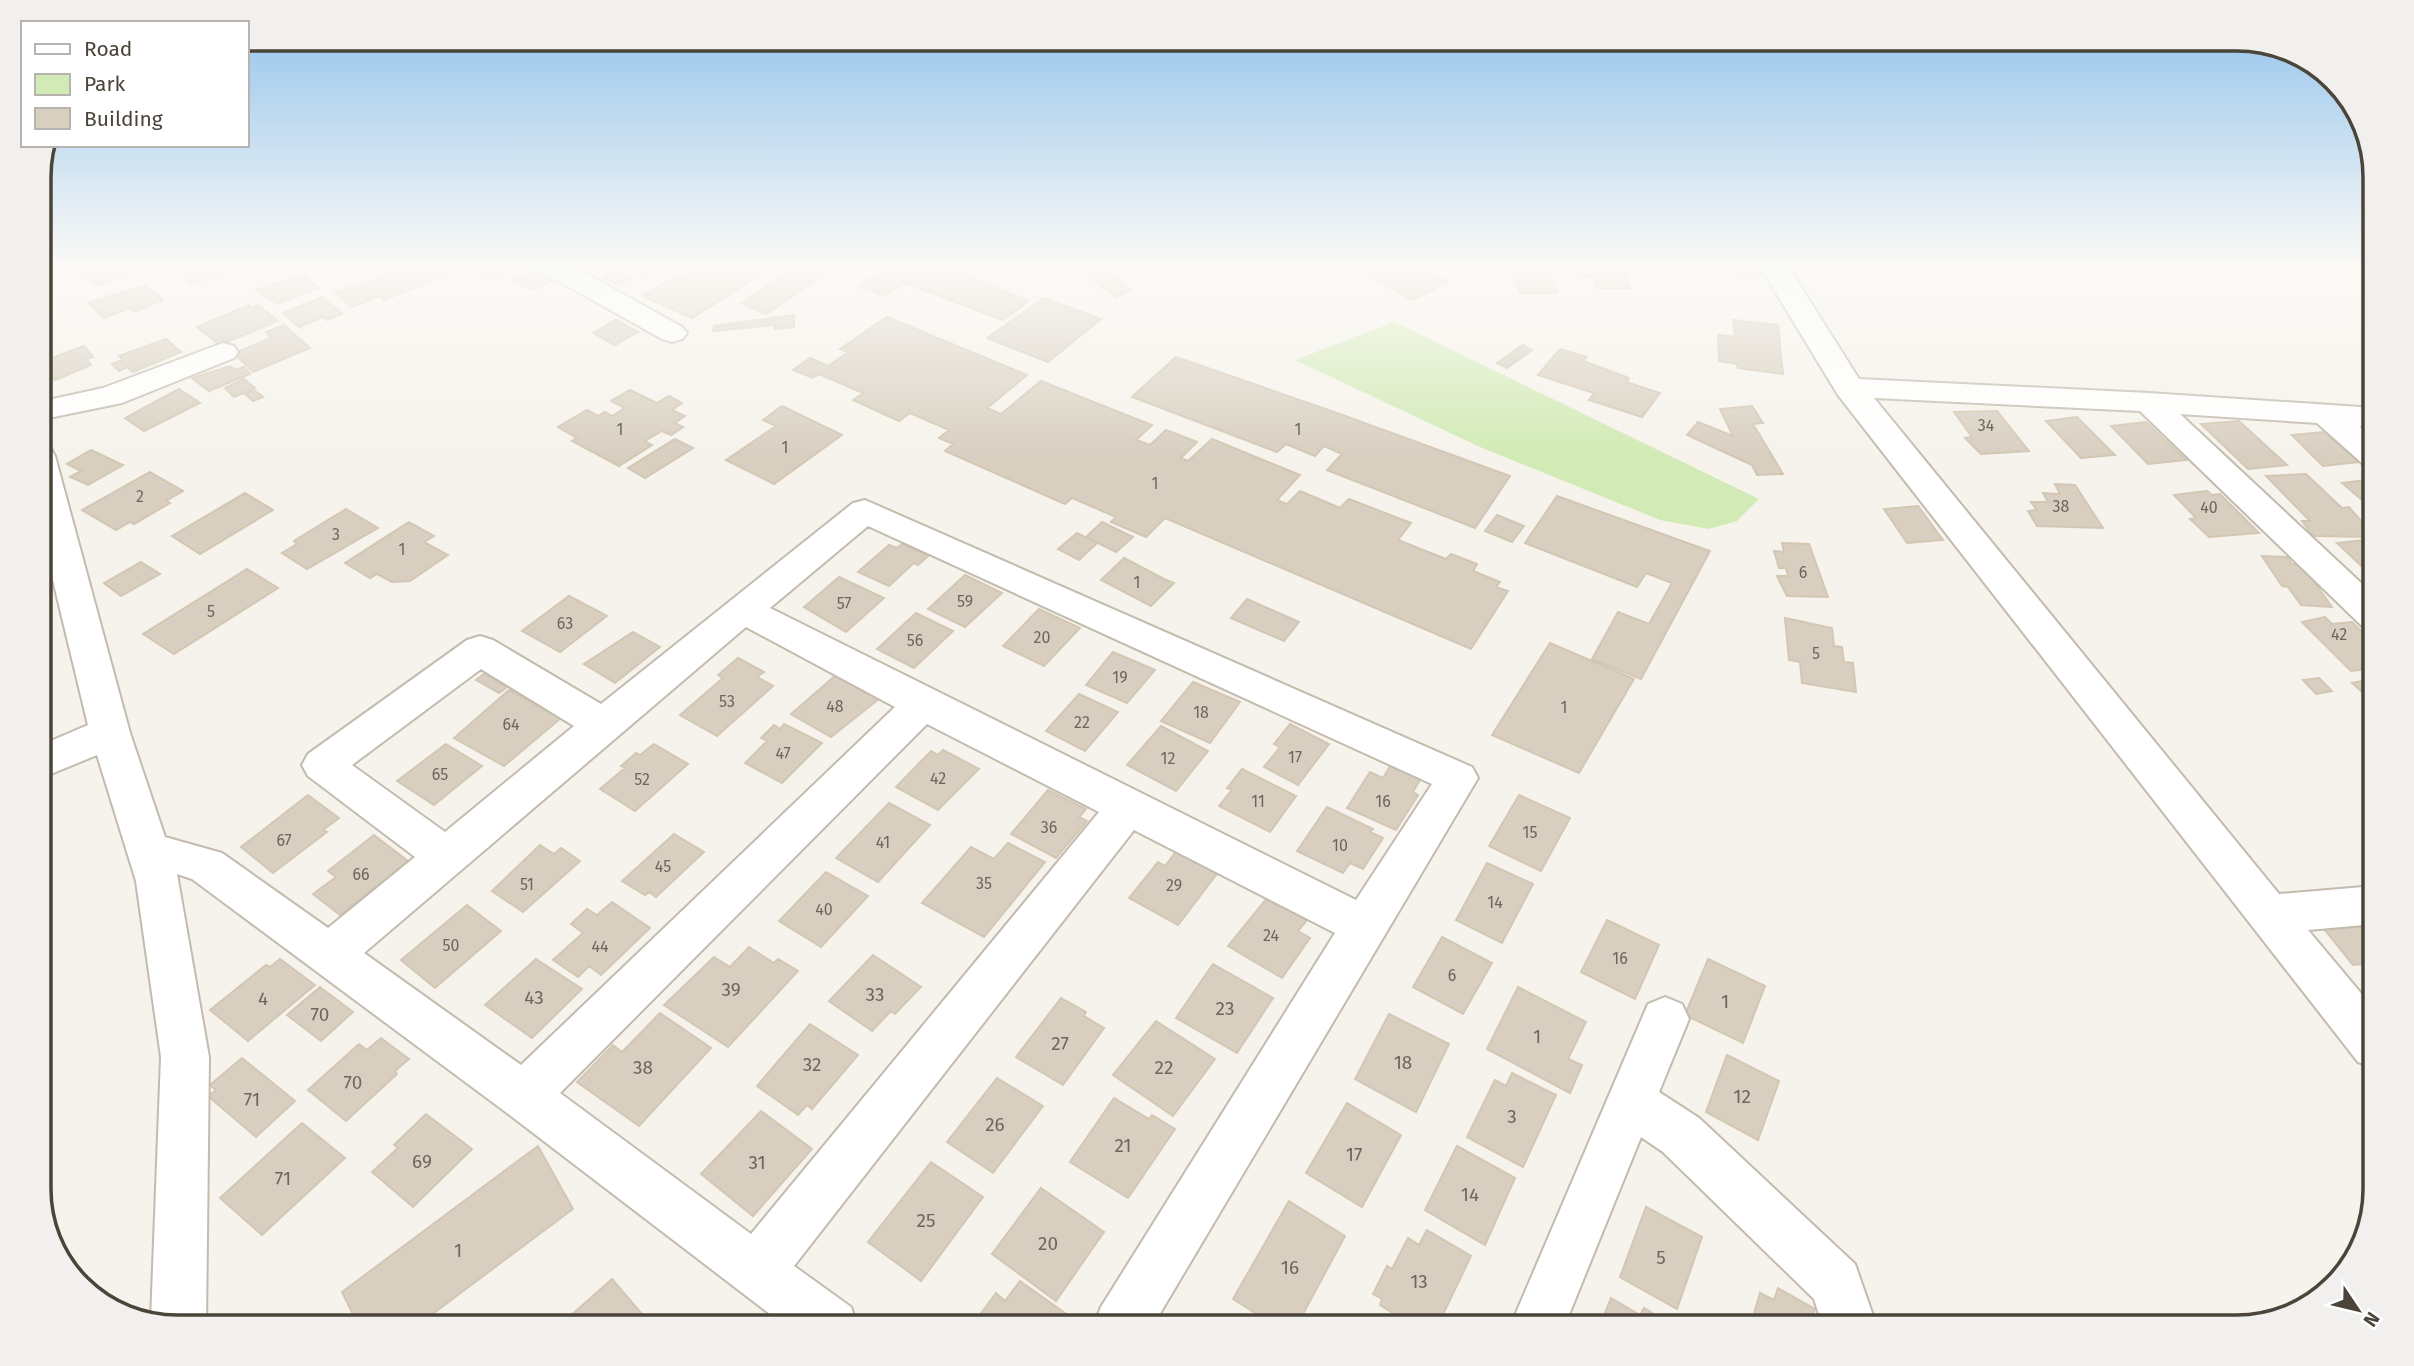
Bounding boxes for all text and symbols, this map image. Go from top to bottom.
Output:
legend [21,21,248,147]
text: Road [84,36,132,62]
text: Park [84,71,126,97]
text: Building [84,106,163,132]
house number: 34 [1978,416,1995,435]
house number: 1 [617,420,623,439]
house number: 1 [1295,420,1301,439]
house number: 1 [782,438,788,457]
house number: 1 [1152,474,1158,493]
house number: 2 [136,487,144,506]
house number: 38 [2053,497,2070,516]
house number: 40 [2200,498,2218,517]
house number: 3 [332,525,340,544]
house number: 1 [399,540,405,559]
house number: 6 [1799,563,1807,582]
house number: 1 [1134,573,1140,592]
house number: 59 [957,592,973,611]
house number: 57 [837,594,851,613]
house number: 5 [207,602,215,621]
house number: 63 [557,614,573,633]
house number: 42 [2331,625,2347,644]
house number: 20 [1034,628,1050,647]
house number: 56 [907,631,923,650]
house number: 5 [1812,644,1820,663]
house number: 19 [1112,668,1128,687]
house number: 53 [719,692,735,711]
house number: 48 [826,697,844,716]
house number: 1 [1561,698,1567,717]
house number: 18 [1193,703,1209,722]
house number: 22 [1074,713,1090,732]
house number: 64 [502,715,520,734]
house number: 47 [775,744,791,763]
house number: 17 [1288,748,1302,767]
house number: 12 [1161,749,1175,768]
house number: 65 [432,765,448,784]
house number: 42 [930,769,946,788]
house number: 52 [634,770,650,789]
house number: 11 [1251,792,1265,811]
house number: 16 [1375,792,1391,811]
house number: 36 [1041,818,1057,837]
house number: 15 [1523,823,1537,842]
house number: 67 [276,831,292,850]
house number: 41 [876,833,890,852]
house number: 10 [1332,836,1348,855]
house number: 45 [655,857,671,876]
house number: 66 [352,865,370,884]
house number: 35 [976,874,992,893]
house number: 51 [520,875,534,894]
house number: 29 [1166,876,1182,895]
house number: 14 [1487,893,1503,912]
house number: 40 [815,900,833,919]
house number: 24 [1263,926,1279,945]
house number: 50 [443,936,460,955]
house number: 44 [591,937,609,956]
house number: 16 [1612,949,1628,968]
house number: 6 [1448,966,1456,985]
house number: 39 [721,978,741,1001]
house number: 33 [866,983,884,1006]
house number: 43 [524,986,544,1009]
house number: 4 [258,987,268,1010]
house number: 1 [1721,990,1729,1013]
house number: 23 [1216,997,1234,1020]
house number: 70 [311,1003,329,1026]
house number: 1 [1533,1025,1541,1048]
house number: 27 [1051,1032,1069,1055]
house number: 18 [1394,1051,1412,1074]
house number: 32 [803,1053,821,1076]
house number: 38 [633,1056,653,1079]
house number: 22 [1155,1056,1173,1079]
house number: 70 [344,1071,362,1094]
house number: 12 [1733,1085,1751,1108]
house number: 71 [244,1088,260,1111]
house number: 3 [1507,1105,1517,1128]
house number: 26 [985,1113,1005,1136]
house number: 21 [1114,1134,1132,1157]
house number: 17 [1346,1143,1362,1166]
house number: 69 [412,1150,432,1173]
house number: 31 [748,1151,766,1174]
house number: 71 [275,1167,291,1190]
house number: 14 [1461,1183,1479,1206]
house number: 25 [917,1209,935,1232]
house number: 20 [1038,1232,1058,1255]
house number: 1 [454,1239,462,1262]
house number: 5 [1656,1246,1666,1269]
house number: 16 [1281,1256,1299,1279]
house number: 13 [1410,1270,1428,1293]
north arrow [2323,1275,2393,1345]
text: N [2358,1308,2385,1331]

